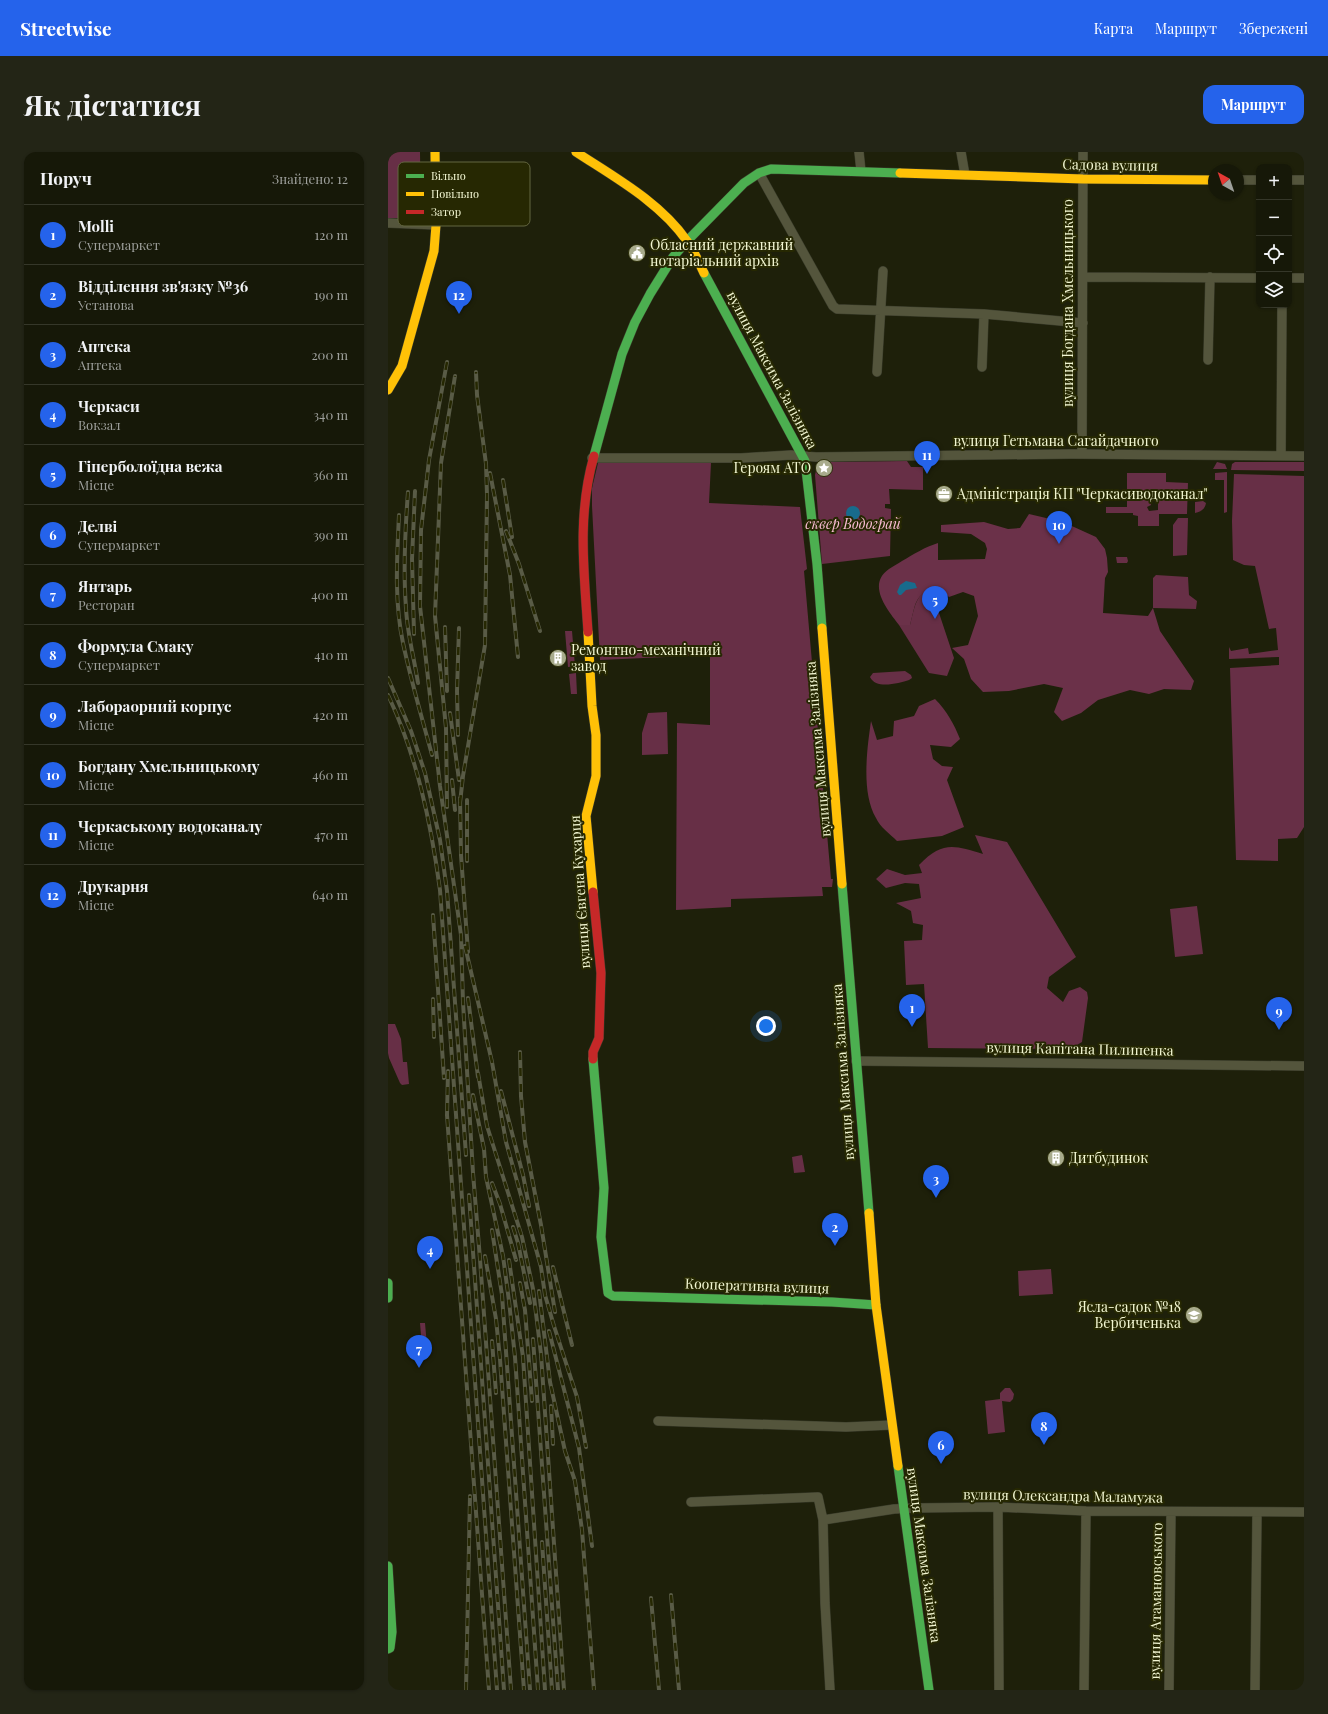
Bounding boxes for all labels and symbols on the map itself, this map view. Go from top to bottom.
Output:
street label: Садова вулиця [1062,154,1158,175]
legend [398,162,530,226]
north arrow [1208,164,1244,200]
text: Вільно [431,168,466,183]
text: Повільно [431,186,479,201]
street label: вулиця Богдана Хмельницького [1058,199,1077,407]
text: Затор [431,204,461,219]
place label: Обласний державний нотаріальний архів [650,235,794,270]
public building icon: Обласний державний нотаріальний архів [627,243,647,263]
pin: 12 [446,281,472,314]
street label: вулиця Максима Залізняка [723,287,822,452]
street label: вулиця Гетьмана Сагайдачного [953,431,1159,450]
pin: 11 [914,441,940,474]
place label: Героям АТО [734,458,811,477]
place icon: Героям АТО [814,458,834,478]
office icon: Адміністрація КП "Черкасиводоканал" [934,484,954,504]
place label: Адміністрація КП "Черкасиводоканал" [956,484,1208,503]
pin: 10 [1046,511,1072,544]
park label: сквер Водограй [805,514,902,533]
pin: 5 [922,586,948,619]
place label: Ремонтно-механічний завод [571,640,721,675]
building icon: Ремонтно-механічний завод [548,648,568,668]
street label: вулиця Максима Залізняка [800,660,835,838]
street label: вулиця Євгена Кухарця [565,814,594,969]
street label: вулиця Максима Залізняка [827,983,858,1161]
pin: 1 [899,994,925,1027]
pin: 9 [1266,997,1292,1030]
your location [756,1016,776,1036]
street label: вулиця Капітана Пилипенка [986,1037,1174,1060]
building icon: Дитбудинок [1046,1148,1066,1168]
place label: Дитбудинок [1069,1148,1148,1167]
pin: 3 [923,1165,949,1198]
pin: 2 [822,1213,848,1246]
pin: 4 [417,1236,443,1269]
street label: Кооперативна вулиця [685,1273,830,1298]
place label: Ясла-садок №18 Вербиченька [1077,1297,1181,1332]
school or university icon: Ясла-садок №18 Вербиченька [1184,1305,1204,1325]
pin: 7 [406,1335,432,1368]
pin: 8 [1031,1412,1057,1445]
pin: 6 [928,1431,954,1464]
street label: вулиця Максима Залізняка [903,1466,946,1644]
street label: вулиця Олександра Маламужа [963,1484,1163,1507]
street label: вулиця Атамановського [1145,1522,1166,1680]

